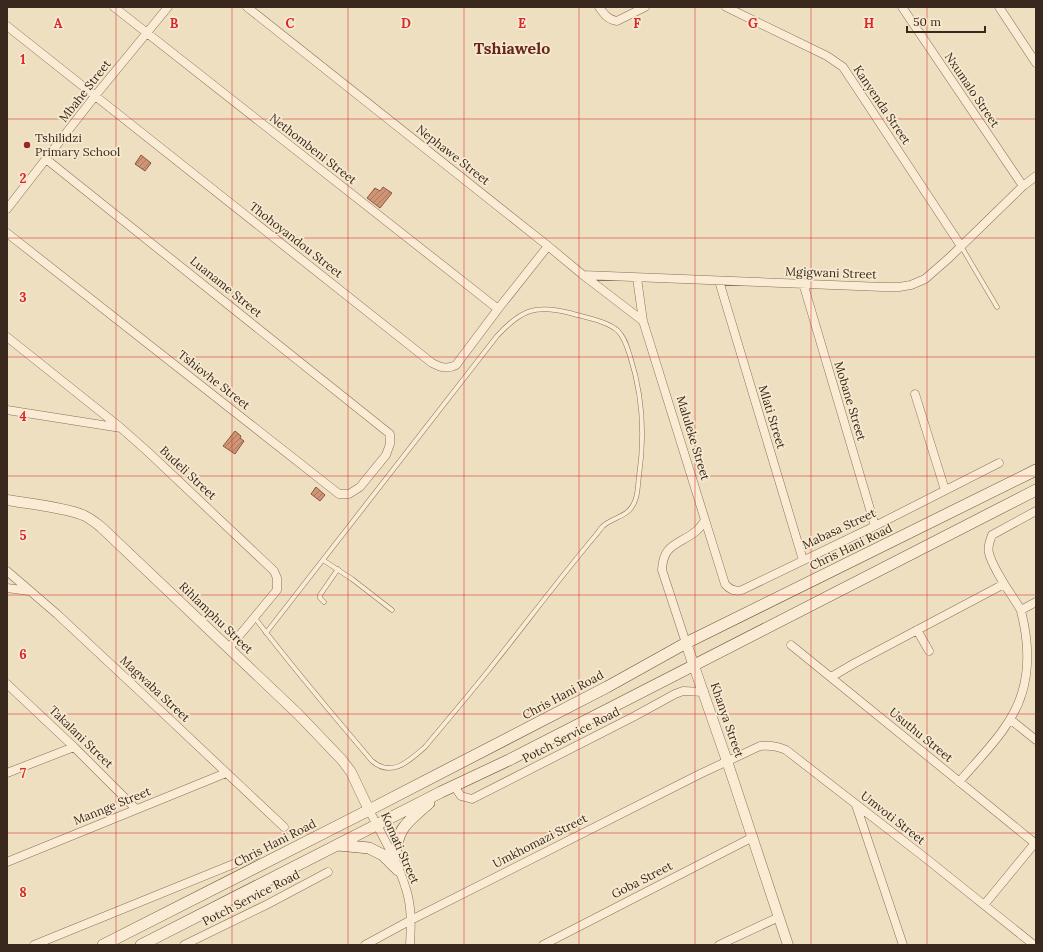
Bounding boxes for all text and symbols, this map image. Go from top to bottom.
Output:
scale bar [907,8,985,34]
text: 50 m [913,14,941,29]
text: A [54,15,63,32]
text: B [170,15,179,32]
text: C [286,15,295,32]
text: D [401,15,411,32]
text: E [518,15,526,32]
text: F [633,15,641,32]
text: G [748,15,758,32]
text: H [864,15,874,32]
district label: Tshiawelo [474,38,550,58]
street label: Nxumalo Street [942,49,1003,130]
text: 1 [20,51,26,68]
street label: Mbahe Street [56,56,114,125]
street label: Kanyenda Street [850,62,915,147]
street label: Nethombeni Street [267,110,360,187]
street label: Nephawe Street [414,121,493,188]
place label: Tshilidzi Primary School [35,130,120,159]
marker: Tshilidzi Primary School [22,140,32,150]
text: 2 [20,170,27,187]
street label: Thohoyandou Street [247,198,346,281]
street label: Luaname Street [187,253,266,320]
street label: Mgigwani Street [785,263,877,282]
text: 3 [19,289,27,306]
street label: Tshiovhe Street [175,347,254,413]
street label: Mobane Street [831,359,870,443]
street label: Mlati Street [756,383,789,451]
street label: Maluleke Street [674,394,714,482]
text: 4 [19,408,27,425]
street label: Budeli Street [157,443,220,503]
street label: Mabasa Street [800,505,878,552]
street label: Chris Hani Road [807,520,895,573]
text: 5 [19,527,27,544]
street label: Rihlamphu Street [176,579,257,657]
text: 6 [19,646,27,663]
street label: Magwaba Street [117,652,194,725]
street label: Chris Hani Road [520,667,606,722]
street label: Khanya Street [708,680,747,760]
street label: Takalani Street [46,702,117,771]
street label: Potch Service Road [520,703,622,766]
street label: Usuthu Street [886,704,957,765]
text: 7 [20,765,26,782]
street label: Mannge Street [71,783,153,828]
street label: Umvoti Street [858,788,929,848]
street label: Komati Street [378,810,423,886]
street label: Umkhomazi Street [490,810,590,871]
street label: Chris Hani Road [231,815,318,870]
street label: Goba Street [609,858,675,901]
street label: Potch Service Road [200,866,302,929]
text: 8 [19,884,27,901]

